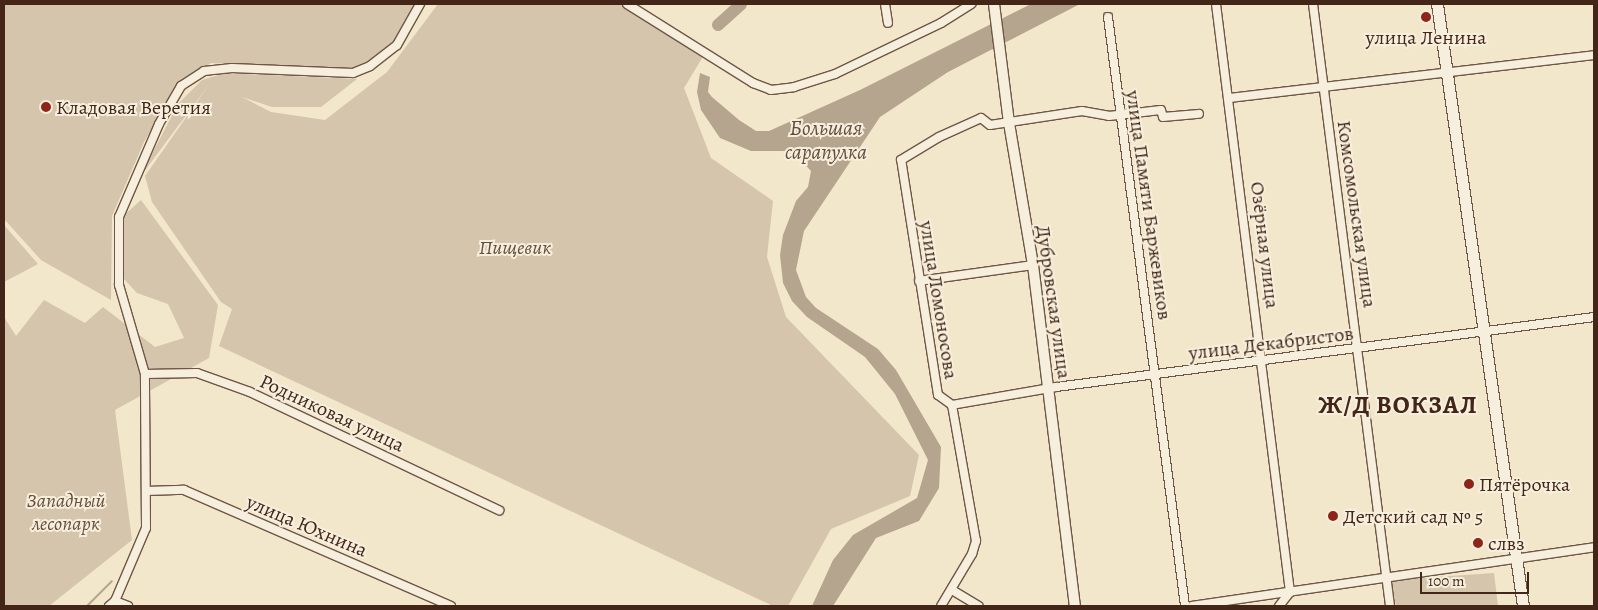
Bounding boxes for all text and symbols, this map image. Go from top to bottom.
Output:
marker: улица Ленина [1420,11,1432,23]
place label: улица Ленина [1366,25,1486,49]
street label: улица Памяти Баржевиков [1121,89,1177,321]
place label: Кладовая Веретия [56,95,211,119]
marker: Кладовая Веретия [40,101,52,113]
water label: Большая сарапулка [785,115,867,165]
street label: Комсомольская улица [1332,119,1382,309]
street label: Озёрная улица [1245,180,1285,310]
street label: улица Ломоносова [915,219,963,381]
street label: Дубровская улица [1031,224,1077,380]
park label: Пищевик [479,235,551,259]
street label: улица Декабристов [1187,321,1355,365]
street label: Родниковая улица [256,369,408,457]
district label: Ж/Д ВОКЗАЛ [1317,390,1479,420]
place label: Пятёрочка [1479,472,1570,496]
marker: Пятёрочка [1463,478,1475,490]
park label: Западный лесопарк [26,488,106,535]
street label: улица Юхнина [243,490,371,562]
place label: Детский сад № 5 [1343,504,1483,528]
marker: Детский сад № 5 [1327,510,1339,522]
place label: слвз [1488,531,1525,555]
marker: слвз [1472,537,1484,549]
scale bar [1423,562,1532,594]
text: 100 m [1428,571,1465,591]

